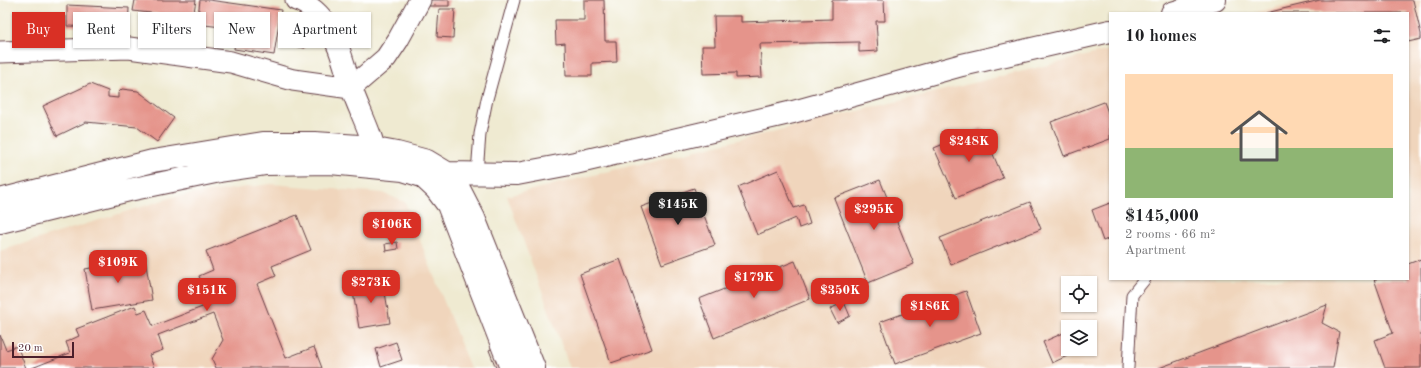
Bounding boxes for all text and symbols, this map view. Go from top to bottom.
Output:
chip: Buy [12,12,65,48]
chip: Rent [73,12,130,48]
chip: Filters [138,12,206,48]
chip: New [214,12,270,48]
chip: Apartment [278,12,371,48]
icon: filters [1371,25,1393,47]
text: 10 homes [1125,28,1197,45]
icon: home [1223,100,1295,172]
pin: $248K [941,129,997,163]
text: $248K [949,135,989,148]
pin: $145K [650,192,706,226]
pin: $295K [846,197,902,231]
text: $145K [658,198,698,211]
text: $295K [854,203,894,216]
text: $145,000 [1125,208,1199,225]
pin: $106K [364,212,420,246]
text: $106K [372,218,412,231]
text: 2 rooms · 66 m² [1125,228,1215,241]
text: Apartment [1125,244,1186,257]
pin: $109K [90,250,146,284]
text: $109K [98,256,138,269]
pin: $179K [726,265,782,299]
pin: $273K [343,270,399,304]
text: $179K [734,271,774,284]
text: $273K [351,276,391,289]
map controls [1061,276,1097,356]
button: locate [1061,276,1097,312]
pin: $151K [179,278,235,312]
pin: $350K [812,278,868,312]
text: $151K [187,284,227,297]
text: $350K [820,284,860,297]
pin: $186K [902,294,958,328]
text: $186K [910,300,950,313]
button: layers [1061,320,1097,356]
scale bar [12,340,74,359]
text: 20 m [18,343,43,354]

